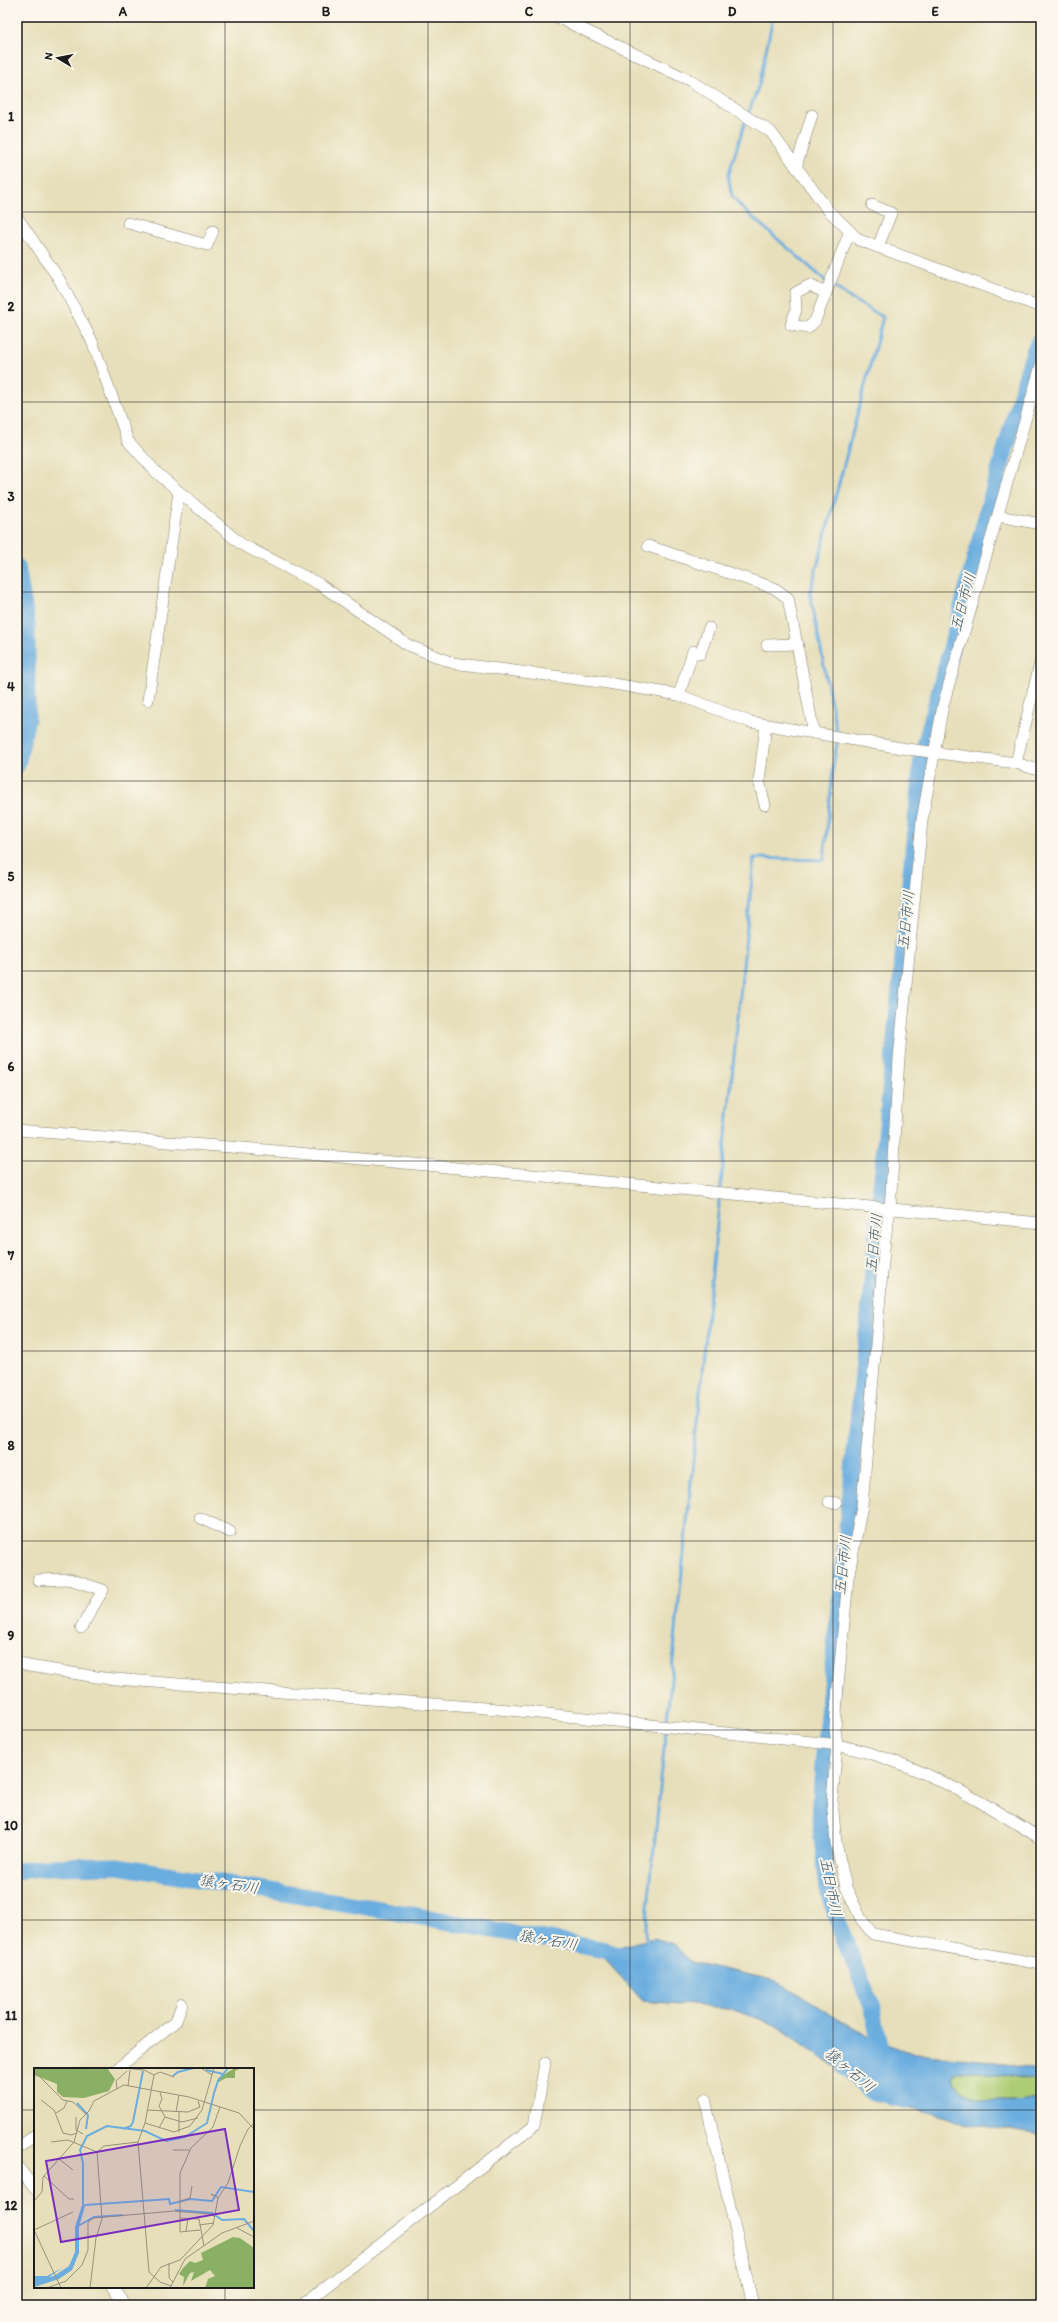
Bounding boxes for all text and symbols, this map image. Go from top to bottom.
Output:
text: A [118,4,128,19]
text: B [322,4,331,19]
text: C [525,4,534,19]
text: D [728,4,737,19]
text: E [931,4,939,19]
north arrow [38,38,78,78]
text: N [42,52,56,61]
text: 1 [8,109,14,124]
text: 2 [8,299,15,314]
text: 3 [7,489,15,504]
water label: 五日市川 [947,571,979,633]
text: 4 [7,679,15,694]
text: 5 [8,869,15,884]
water label: 五日市川 [894,889,918,951]
text: 6 [8,1059,15,1074]
water label: 五日市川 [862,1212,886,1274]
text: 7 [7,1248,15,1263]
text: 8 [7,1438,15,1453]
water label: 五日市川 [831,1534,855,1596]
text: 9 [8,1628,15,1643]
text: 10 [4,1818,18,1833]
water label: 五日市川 [816,1856,846,1918]
water label: 猿ヶ石川 [198,1870,260,1898]
water label: 猿ヶ石川 [517,1926,579,1954]
text: 11 [5,2008,17,2023]
water label: 猿ヶ石川 [821,2044,879,2096]
inset map [34,2068,254,2288]
text: 12 [5,2198,18,2213]

